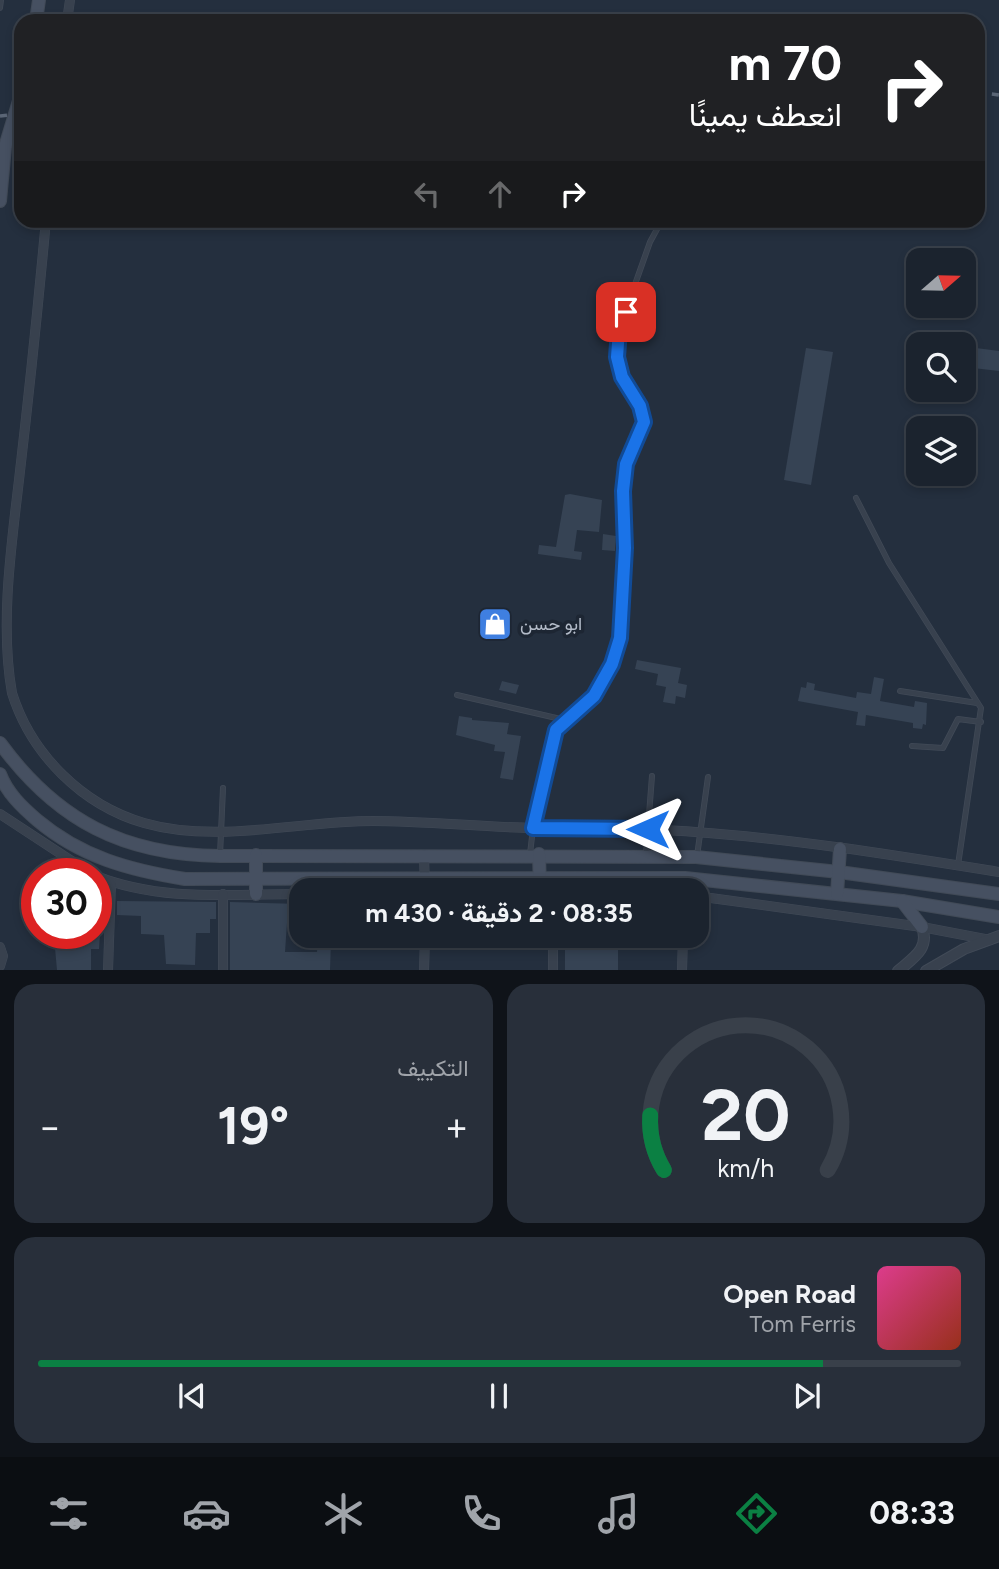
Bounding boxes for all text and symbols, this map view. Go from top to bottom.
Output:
text: 70 m [729,33,842,92]
icon: right [866,42,957,133]
text: انعطف يمينًا [689,96,842,134]
icon: left [408,175,446,213]
icon: ahead [481,175,519,213]
icon: right [554,175,592,213]
north arrow [906,248,976,318]
map controls [906,248,976,486]
pin [596,282,656,342]
icon: arrive [607,293,645,331]
button: search [906,332,976,402]
button: layers [906,416,976,486]
shop icon: ابو حسن [476,605,514,643]
place label: ابو حسن [520,613,582,635]
position arrow [611,792,685,866]
speed limit sign: 30 [21,858,112,949]
text: 08:35 · 2 دقيقة · 430 m [365,897,633,929]
text: التكييف [397,1054,469,1082]
text: 20 [701,1071,790,1158]
text: 19° [217,1095,289,1157]
text: − [38,1104,62,1150]
text: + [445,1104,468,1150]
text: km/h [717,1152,774,1182]
text: Open Road [723,1278,856,1310]
text: Tom Ferris [750,1310,856,1338]
icon: previous [173,1377,211,1415]
icon: pause [480,1377,518,1415]
icon: next [788,1377,826,1415]
icon: filters [44,1489,93,1538]
icon: car [182,1489,231,1538]
icon: climate [319,1489,368,1538]
icon: phone [457,1489,506,1538]
icon: music [594,1489,643,1538]
icon: directions [732,1489,781,1538]
text: 08:33 [869,1494,955,1532]

